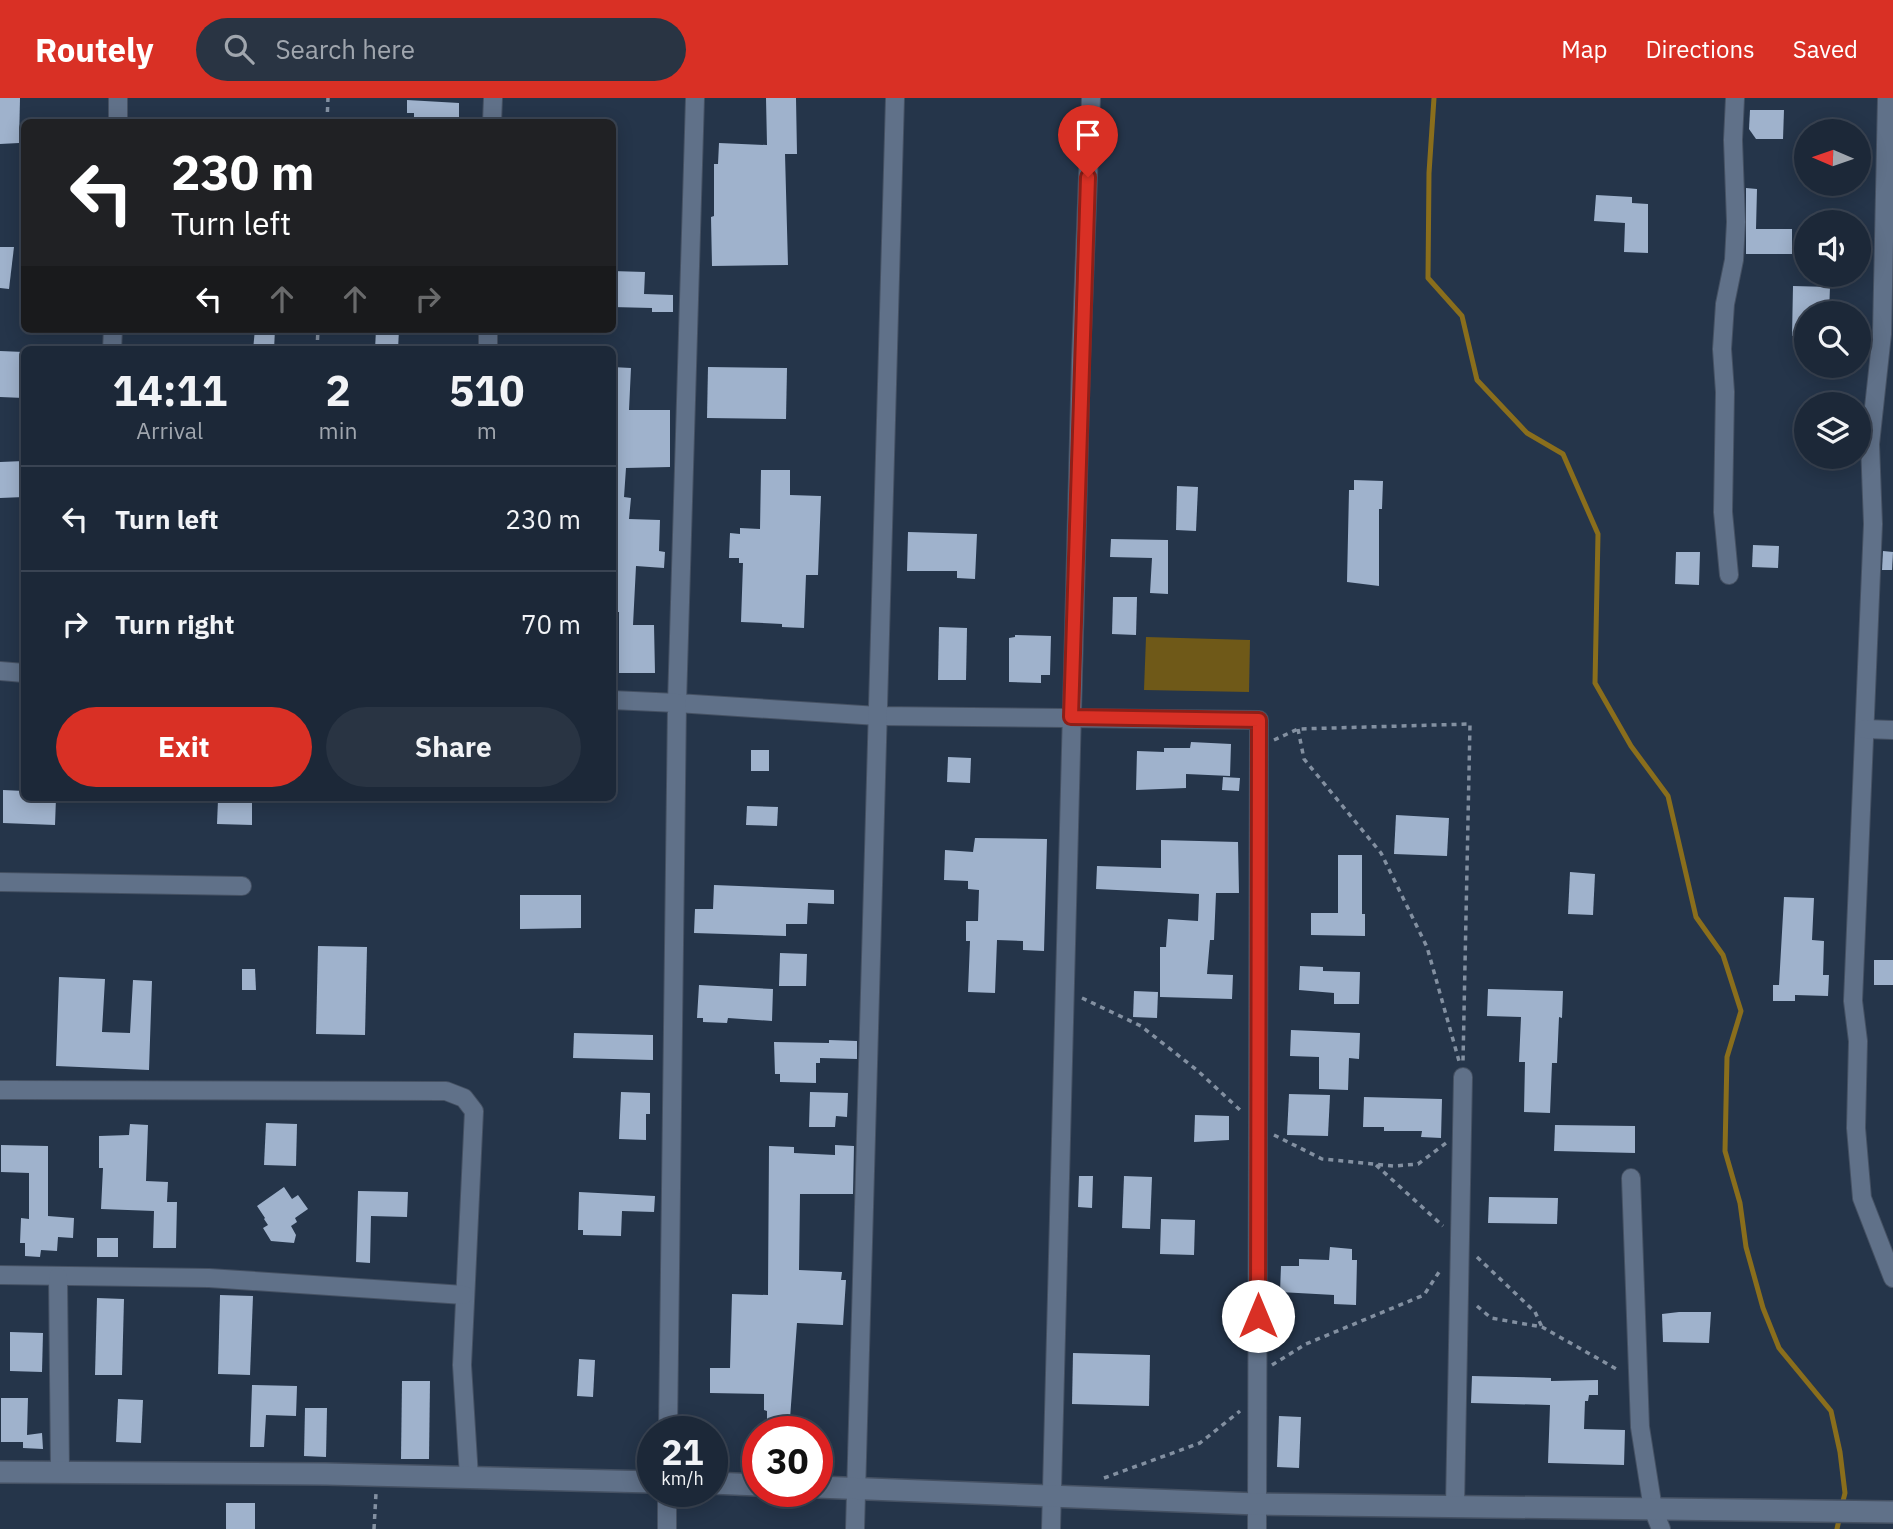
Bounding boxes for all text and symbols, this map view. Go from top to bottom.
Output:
search box [196,18,686,81]
text: Routely [35,28,154,71]
icon: search [220,30,258,68]
text: Search here [276,32,415,66]
text: Map [1561,33,1607,65]
text: Directions [1645,33,1755,65]
text: Saved [1793,33,1858,65]
pin [1058,105,1118,177]
icon: arrive [1069,116,1107,154]
north arrow [1794,119,1871,196]
map controls [1794,119,1871,469]
text: 230 m [171,140,315,203]
icon: left [56,147,147,238]
text: Turn left [171,202,291,244]
button: sound [1794,210,1871,287]
icon: left [190,280,228,318]
icon: ahead [263,280,301,318]
icon: ahead [336,280,374,318]
icon: right [409,280,447,318]
button: search [1794,301,1871,378]
text: 14:11 [112,363,227,418]
text: 2 [325,363,351,418]
text: 510 [449,363,525,418]
button: layers [1794,392,1871,469]
text: Arrival [136,415,203,445]
text: min [319,415,357,445]
text: m [477,415,497,445]
icon: left [56,500,94,538]
text: Turn left [115,502,218,536]
text: 230 m [505,502,581,536]
icon: right [56,605,94,643]
text: Turn right [115,607,234,641]
text: 70 m [521,607,581,641]
button: Exit [56,707,312,787]
button: Share [326,707,581,787]
position arrow [1221,1279,1295,1353]
speed limit sign: 30 [742,1416,833,1507]
text: 21 [661,1429,704,1475]
text: km/h [661,1467,704,1490]

